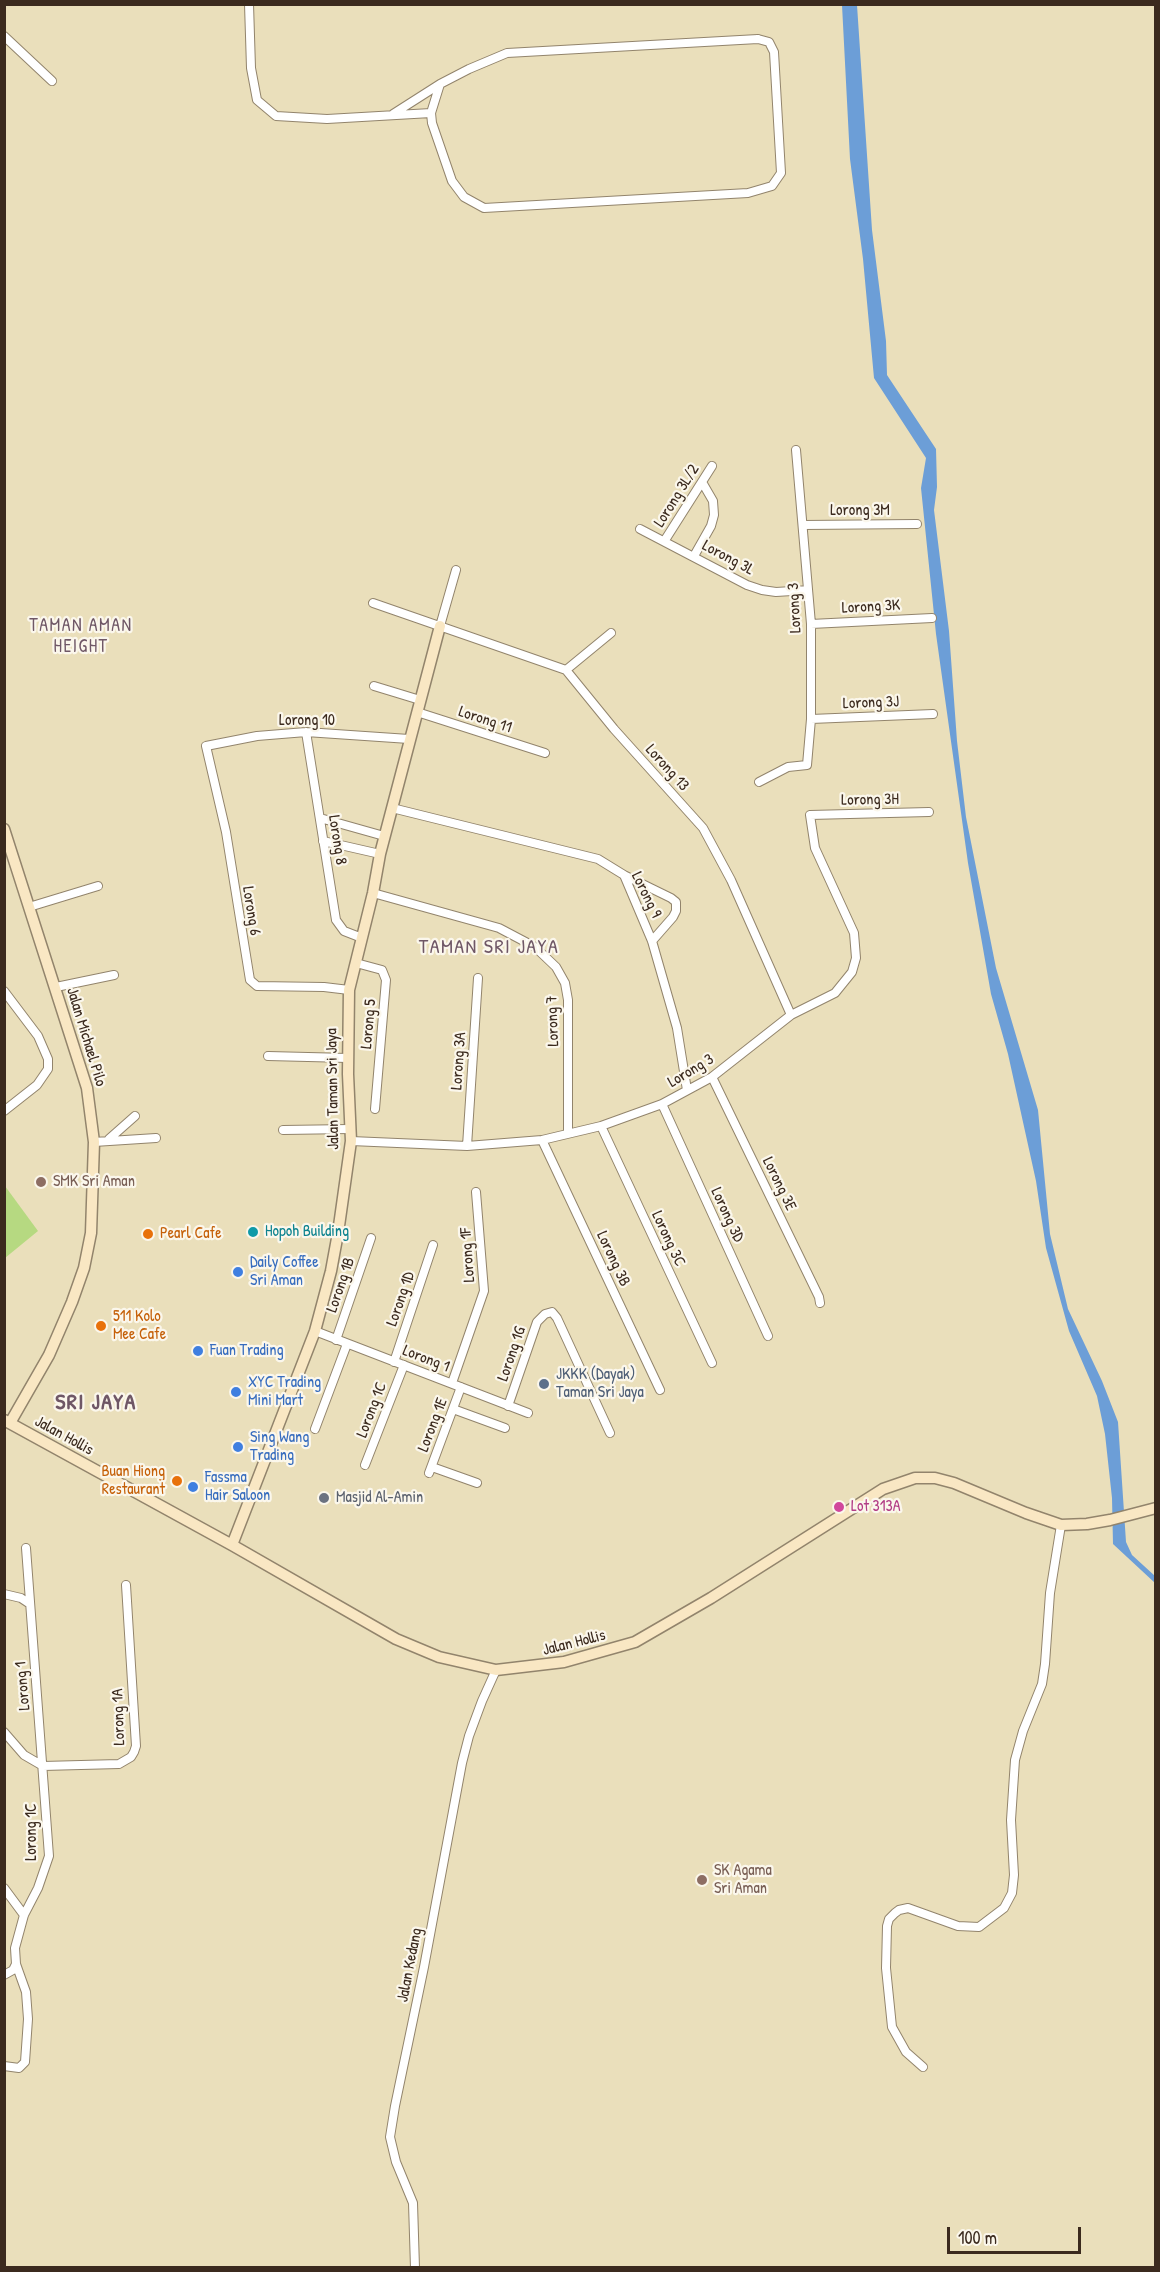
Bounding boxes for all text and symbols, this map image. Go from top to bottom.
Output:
street label: Lorong 3L/2 [650,461,704,531]
street label: Lorong 3M [830,501,890,521]
street label: Lorong 3L [699,536,757,580]
street label: Lorong 3 [784,582,806,634]
street label: Lorong 3K [841,596,901,618]
district label: TAMAN AMAN HEIGHT [29,615,133,658]
street label: Lorong 3J [843,692,899,714]
street label: Lorong 11 [456,702,514,738]
street label: Lorong 10 [279,711,335,731]
street label: Lorong 13 [641,741,693,795]
street label: Lorong 3H [841,790,899,810]
street label: Lorong 8 [324,814,350,866]
street label: Lorong 9 [627,869,665,921]
street label: Lorong 6 [238,885,264,937]
district label: TAMAN SRI JAYA [419,936,559,960]
street label: Jalan Michael Pilo [62,985,110,1089]
street label: Lorong 7 [543,995,563,1047]
street label: Lorong 5 [357,998,381,1050]
street label: Jalan Taman Sri Jaya [322,1028,344,1150]
street label: Lorong 3A [447,1031,471,1091]
street label: Lorong 3 [665,1050,717,1092]
street label: Lorong 3E [758,1154,800,1214]
place label: SMK Sri Aman [53,1172,135,1192]
marker: SMK Sri Aman [34,1175,48,1189]
street label: Lorong 3D [706,1185,748,1245]
street label: Lorong 3C [647,1208,689,1270]
place label: Hopoh Building [265,1222,349,1242]
place label: Pearl Cafe [160,1224,222,1244]
marker: Hopoh Building [246,1225,260,1239]
marker: Pearl Cafe [141,1227,155,1241]
street label: Lorong 1F [457,1227,479,1283]
street label: Lorong 3B [592,1229,634,1289]
place label: Daily Coffee Sri Aman [250,1253,319,1291]
street label: Lorong 1B [323,1255,359,1315]
marker: Daily Coffee Sri Aman [231,1265,245,1279]
street label: Lorong 1D [383,1269,419,1329]
place label: 511 Kolo Mee Cafe [113,1307,166,1345]
marker: 511 Kolo Mee Cafe [94,1319,108,1333]
street label: Lorong 1G [494,1324,530,1384]
place label: Fuan Trading [210,1341,284,1361]
street label: Lorong 1 [400,1341,452,1377]
marker: Fuan Trading [191,1344,205,1358]
place label: JKKK (Dayak) Taman Sri Jaya [556,1365,644,1403]
place label: XYC Trading Mini Mart [248,1373,321,1411]
marker: JKKK (Dayak) Taman Sri Jaya [537,1377,551,1391]
street label: Lorong 1C [353,1380,391,1440]
marker: XYC Trading Mini Mart [229,1385,243,1399]
district label: SRI JAYA [55,1390,137,1416]
street label: Lorong 1E [414,1395,452,1455]
street label: Jalan Hollis [31,1412,97,1460]
place label: Sing Wang Trading [250,1428,309,1466]
marker: Sing Wang Trading [231,1440,245,1454]
place label: Buan Hiong Restaurant [101,1462,165,1500]
place label: Fassma Hair Saloon [205,1468,270,1506]
marker: Buan Hiong Restaurant [170,1474,184,1488]
marker: Fassma Hair Saloon [186,1480,200,1494]
place label: Masjid Al-Amin [336,1488,423,1508]
marker: Masjid Al-Amin [317,1491,331,1505]
place label: Lot 313A [851,1497,901,1517]
marker: Lot 313A [832,1500,846,1514]
street label: Jalan Hollis [541,1626,607,1660]
street label: Lorong 1 [11,1661,35,1711]
street label: Lorong 1A [108,1688,130,1746]
street label: Lorong 1C [22,1803,42,1861]
place label: SK Agama Sri Aman [714,1861,772,1899]
marker: SK Agama Sri Aman [695,1873,709,1887]
street label: Jalan Kedang [393,1926,427,2004]
scale bar [950,2215,1084,2253]
text: 100 m [958,2225,997,2250]

